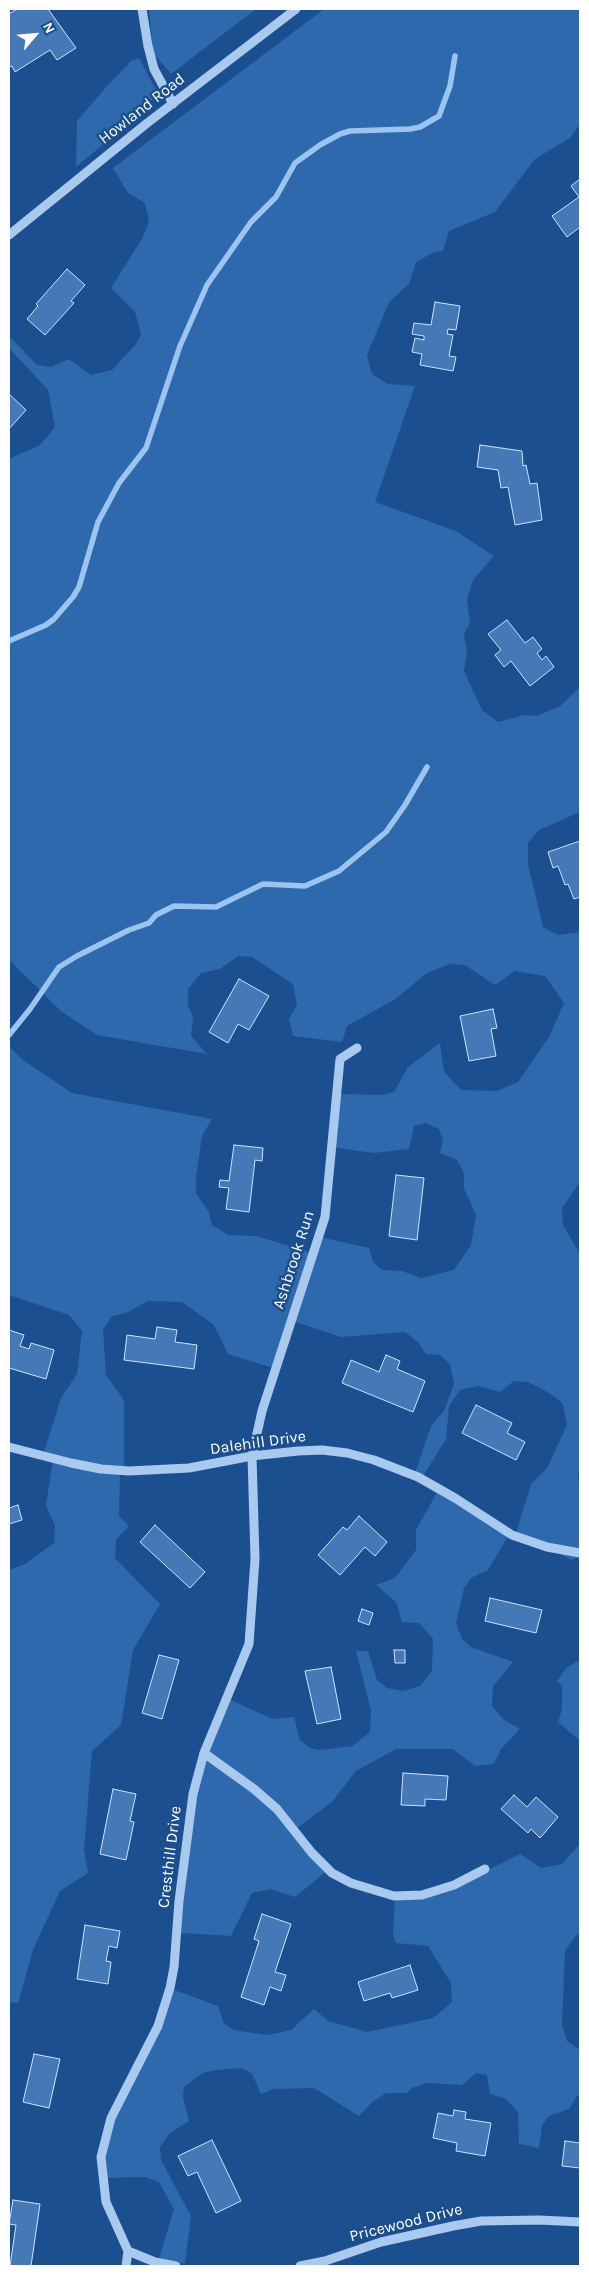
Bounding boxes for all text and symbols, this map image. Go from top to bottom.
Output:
north arrow [10,10,60,60]
text: N [39,20,59,36]
street label: Howland Road [95,69,189,149]
street label: Ashbrook Run [269,1209,319,1311]
street label: Dalehill Drive [209,1427,307,1459]
street label: Cresthill Drive [154,1805,186,1909]
street label: Pricewood Drive [348,2200,464,2246]

